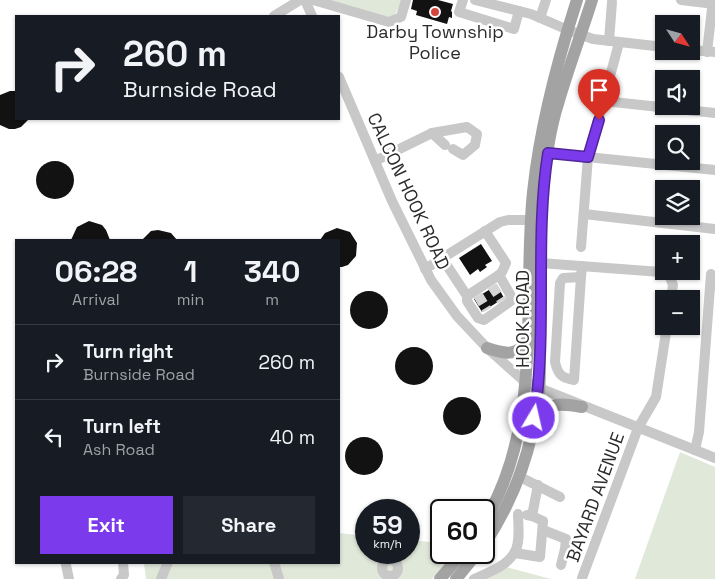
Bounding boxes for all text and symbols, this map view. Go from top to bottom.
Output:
marker: Darby Township Police [429,6,441,18]
north arrow [655,15,700,60]
map controls [655,15,700,335]
place label: Darby Township Police [366,20,504,64]
text: 260 m [123,32,227,76]
icon: right [40,35,105,100]
pin [578,69,620,120]
button: sound [655,70,700,115]
text: Burnside Road [123,75,277,103]
icon: arrive [585,76,613,104]
street label: CALCON HOOK ROAD [363,109,455,273]
button: search [655,125,700,170]
button: layers [655,180,700,225]
button: + [655,235,700,280]
text: 06:28 [54,252,137,291]
text: 1 [184,252,197,291]
text: 340 [244,252,300,291]
street label: HOOK ROAD [511,270,534,368]
text: Arrival [72,289,120,310]
text: min [177,289,204,310]
text: m [265,289,279,310]
button: − [655,290,700,335]
text: Turn right [83,339,173,364]
icon: right [40,348,68,376]
text: 260 m [259,350,315,375]
text: Burnside Road [83,364,195,385]
position arrow [507,391,559,443]
text: Turn left [83,414,161,439]
icon: left [40,423,68,451]
text: 40 m [270,425,315,450]
street label: BAYARD AVENUE [561,429,629,565]
text: Ash Road [83,439,155,460]
button: Exit [40,496,173,554]
button: Share [183,496,315,554]
speed limit sign: 60 [430,499,495,564]
text: 59 [372,509,403,541]
text: km/h [373,536,402,552]

